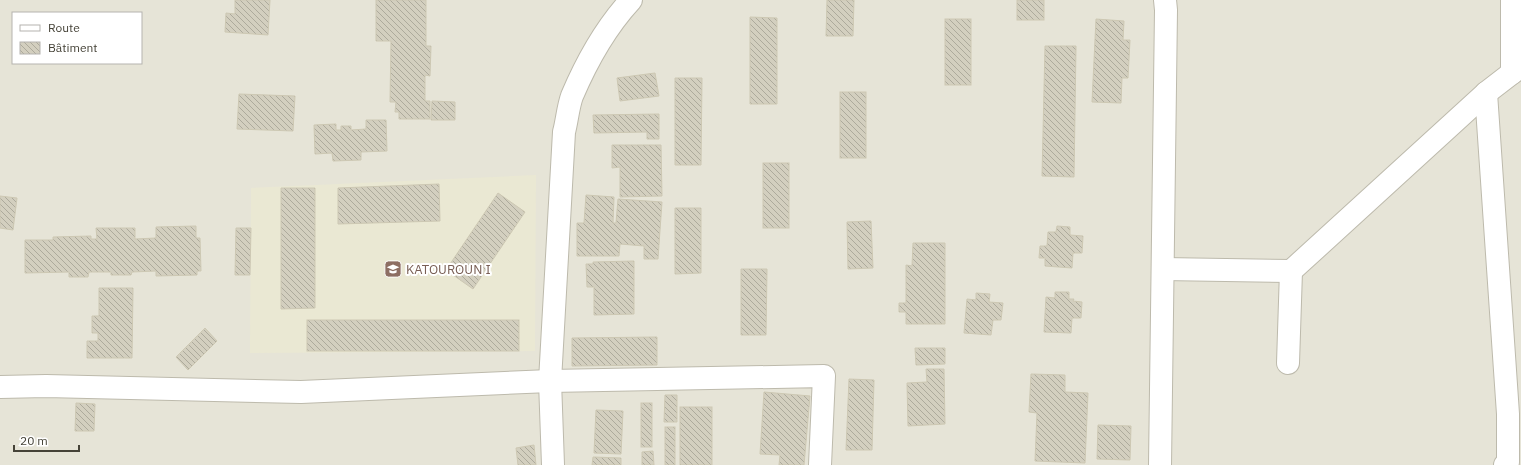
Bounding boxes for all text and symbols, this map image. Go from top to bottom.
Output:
legend [12,12,142,64]
text: Route [48,20,80,35]
text: Bâtiment [48,40,98,55]
school or university icon: KATOUROUN I [383,259,403,279]
place label: KATOUROUN I [406,261,491,278]
scale bar [14,427,79,453]
text: 20 m [20,433,48,448]

